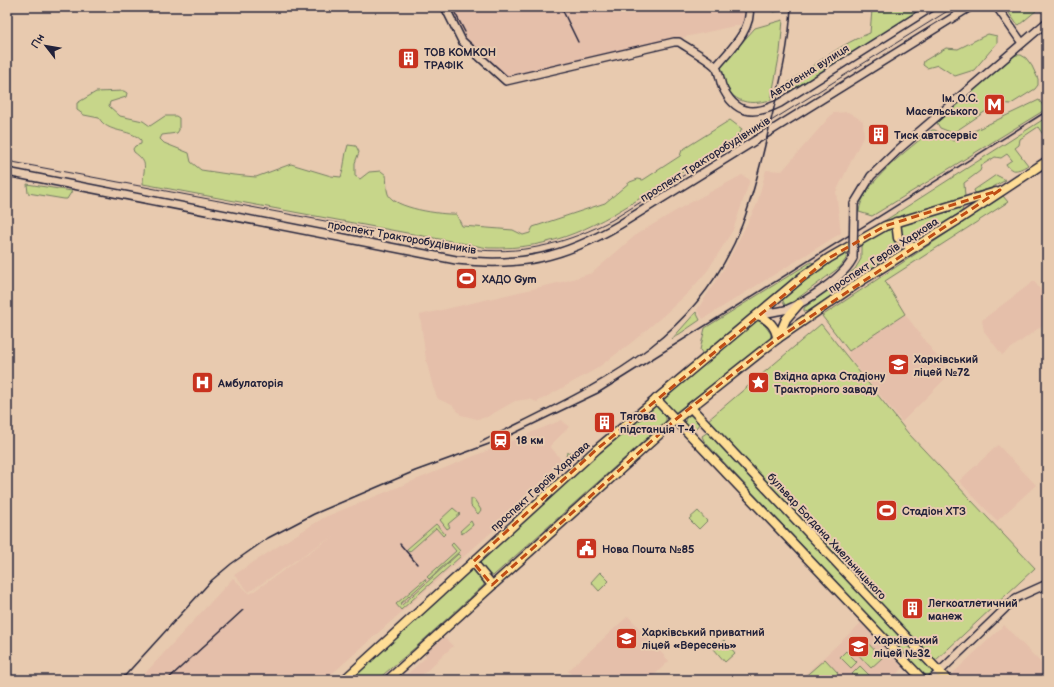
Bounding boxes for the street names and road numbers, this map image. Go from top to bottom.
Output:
street label: Автоґенна вулиця [766,42,851,102]
street label: проспект Тракторобудівників [638,114,773,205]
street label: проспект Героїв Харкова [826,215,941,296]
street label: проспект Тракторобудівників [327,218,477,257]
street label: проспект Героїв Харкова [488,438,593,534]
street label: бульвар Богдана Хмельницького [765,470,889,602]

